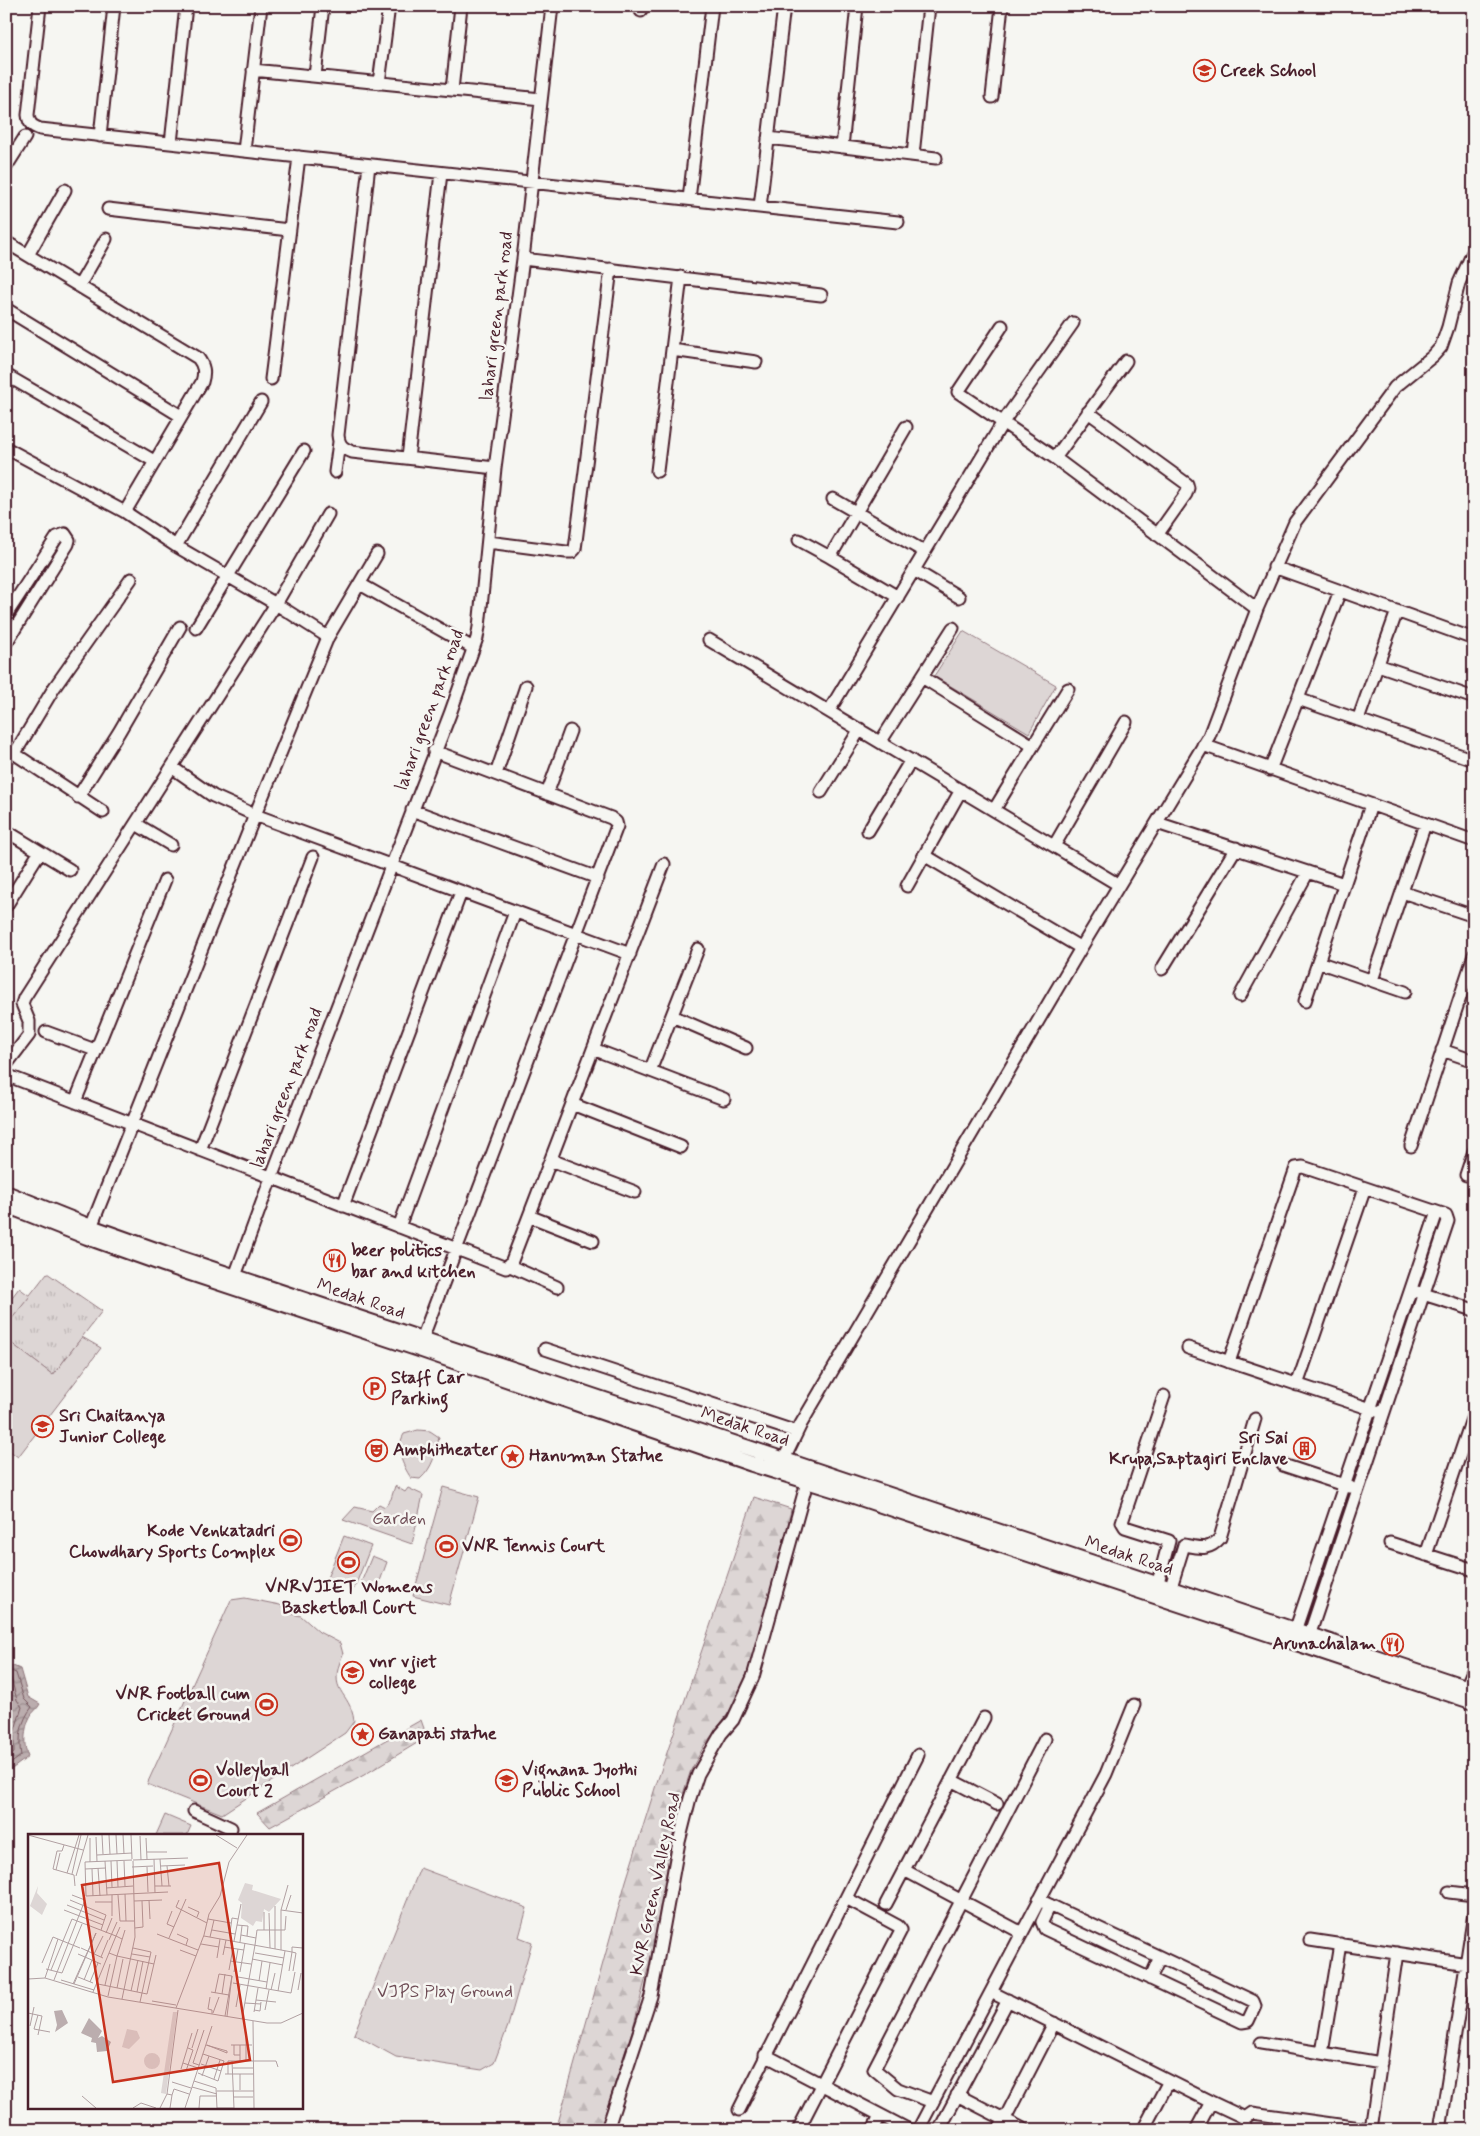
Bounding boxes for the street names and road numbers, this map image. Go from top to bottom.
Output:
street label: lahari green park road [475,230,519,402]
street label: lahari green park road [390,626,470,794]
street label: lahari green park road [245,1004,329,1172]
street label: Medak Road [314,1273,408,1325]
street label: Medak Road [698,1401,792,1453]
street label: Medak Road [1082,1530,1176,1582]
street label: KNR Green Valley Road [625,1790,687,1978]

